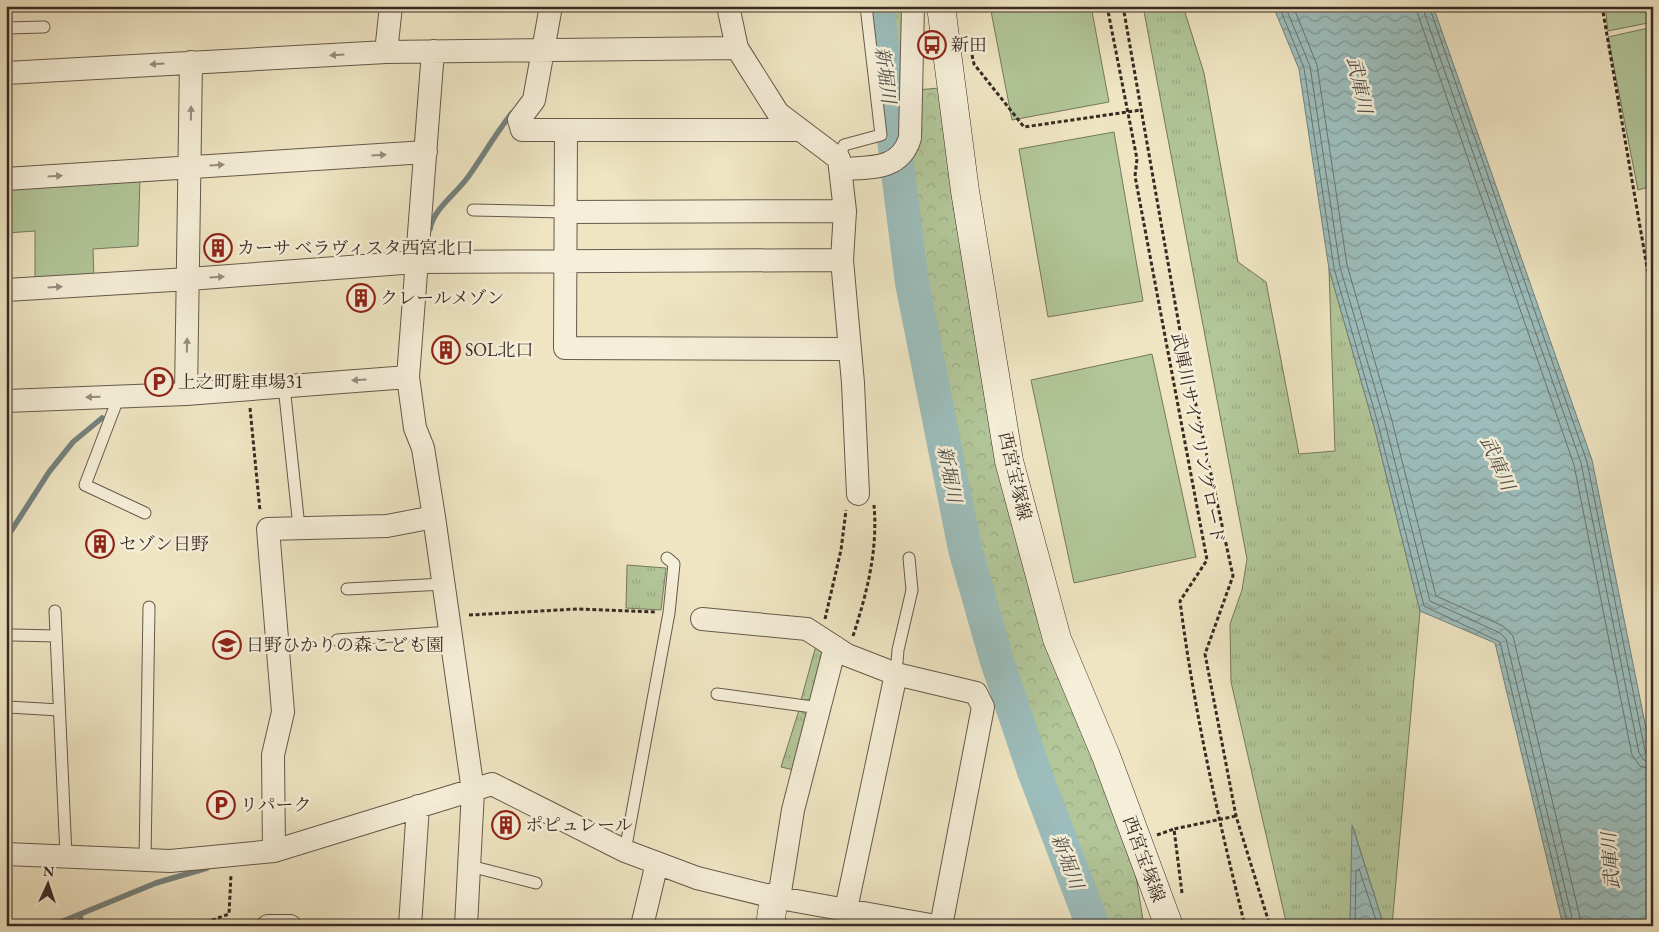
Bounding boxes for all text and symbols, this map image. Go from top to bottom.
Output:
bus stop icon: 新田 [917,30,947,60]
place label: 新田 [951,33,987,56]
water label: 新堀川 [870,45,902,107]
one-way arrow [329,51,345,59]
water label: 武庫川 [1341,55,1378,118]
one-way arrow [149,61,165,69]
one-way arrow [187,104,195,120]
one-way arrow [371,150,387,158]
one-way arrow [209,161,225,169]
one-way arrow [47,171,63,179]
building icon: カーサ ベラヴィスタ西宮北口 [203,233,233,263]
place label: カーサ ベラヴィスタ西宮北口 [237,236,474,259]
one-way arrow [209,273,225,281]
one-way arrow [47,282,63,290]
building icon: クレールメゾン [346,283,376,313]
place label: クレールメゾン [380,286,505,309]
street label: 武庫川サイクリングロード [1167,331,1230,545]
building icon: SOL北口 [431,335,461,365]
one-way arrow [183,337,191,353]
place label: SOL北口 [465,338,534,361]
parking icon: 上之町駐車場31 [144,367,174,397]
place label: 上之町駐車場31 [178,370,303,393]
one-way arrow [351,377,367,385]
one-way arrow [84,394,100,402]
street label: 西宮宝塚線 [994,429,1037,522]
water label: 武庫川 [1475,432,1521,496]
water label: 新堀川 [932,444,968,506]
building icon: セゾン日野 [85,529,115,559]
place label: セゾン日野 [119,532,209,555]
school or university icon: 日野ひかりの森こども園 [212,630,242,660]
place label: 日野ひかりの森こども園 [246,633,444,656]
parking icon: リパーク [206,790,236,820]
place label: リパーク [240,793,311,816]
building icon: ポピュレール [491,810,521,840]
place label: ポピュレール [525,813,633,836]
street label: 西宮宝塚線 [1118,813,1171,905]
water label: 新堀川 [1046,830,1090,894]
water label: 武庫川 [1596,830,1625,890]
north arrow [22,860,72,910]
text: N [43,862,55,880]

